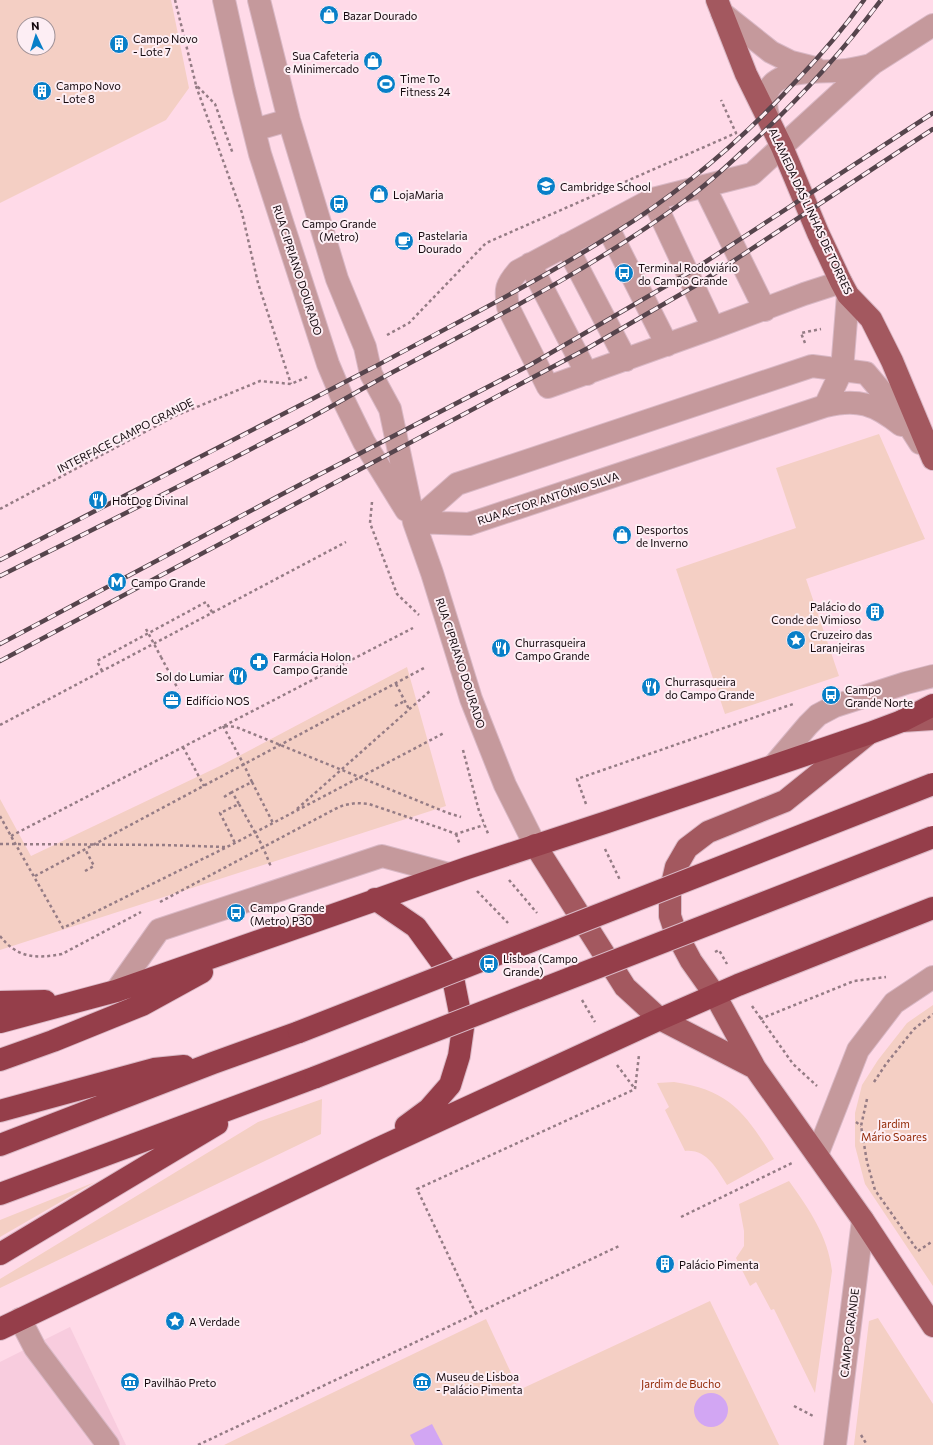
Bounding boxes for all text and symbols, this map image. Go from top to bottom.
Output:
shop icon: Bazar Dourado [318,4,340,26]
place label: Bazar Dourado [343,9,418,22]
north arrow [16,16,56,56]
text: N [31,19,40,32]
place label: Campo Novo - Lote 7 [133,32,198,58]
building icon: Campo Novo - Lote 7 [108,33,130,55]
place label: Sua Cafeteria e Minimercado [285,49,359,75]
shop icon: Sua Cafeteria e Minimercado [362,50,384,72]
place label: Time To Fitness 24 [400,72,451,98]
sports icon: Time To Fitness 24 [375,73,397,95]
place label: Campo Novo - Lote 8 [56,79,121,105]
building icon: Campo Novo - Lote 8 [31,80,53,102]
street label: ALAMEDA DAS LINHAS DE TORRES [767,126,855,296]
school or university icon: Cambridge School [535,175,557,197]
place label: Cambridge School [560,180,651,193]
shop icon: LojaMaria [368,183,390,205]
place label: LojaMaria [393,188,444,201]
bus stop icon: Campo Grande (Metro) [328,193,350,215]
street label: RUA CIPRIANO DOURADO [271,203,325,337]
place label: Campo Grande (Metro) [302,217,377,243]
place label: Pastelaria Dourado [418,229,467,255]
cafe icon: Pastelaria Dourado [393,230,415,252]
place label: Terminal Rodoviário do Campo Grande [638,261,738,287]
bus stop icon: Terminal Rodoviário do Campo Grande [613,262,635,284]
street label: INTERFACE CAMPO GRANDE [55,395,195,475]
street label: RUA ACTOR ANTÓNIO SILVA [475,468,621,527]
restaurant icon: HotDog Divinal [87,489,109,511]
place label: HotDog Divinal [112,494,188,507]
place label: Desportos de Inverno [636,523,688,549]
shop icon: Desportos de Inverno [611,524,633,546]
metro station icon: Campo Grande [106,571,128,593]
place label: Campo Grande [131,576,206,589]
street label: RUA CIPRIANO DOURADO [434,596,488,730]
place label: Palácio do Conde de Vimioso [771,600,861,626]
building icon: Palácio do Conde de Vimioso [864,601,886,623]
place label: Cruzeiro das Laranjeiras [810,628,872,654]
place icon: Cruzeiro das Laranjeiras [785,629,807,651]
place label: Churrasqueira Campo Grande [515,636,590,662]
restaurant icon: Churrasqueira Campo Grande [490,637,512,659]
place label: Farmácia Holon Campo Grande [273,650,351,676]
pharmacy icon: Farmácia Holon Campo Grande [248,651,270,673]
restaurant icon: Sol do Lumiar [227,665,249,687]
place label: Sol do Lumiar [156,670,225,683]
place label: Churrasqueira do Campo Grande [665,675,755,701]
restaurant icon: Churrasqueira do Campo Grande [640,676,662,698]
place label: Campo Grande Norte [845,683,913,709]
bus stop icon: Campo Grande Norte [820,684,842,706]
office icon: Edifício NOS [161,689,183,711]
place label: Edifício NOS [186,694,250,707]
place label: Campo Grande (Metro) P30 [250,901,325,927]
bus stop icon: Campo Grande (Metro) P30 [225,902,247,924]
place label: Lisboa (Campo Grande) [503,952,578,978]
bus stop icon: Lisboa (Campo Grande) [478,953,500,975]
park label: Jardim Mário Soares [861,1117,927,1143]
building icon: Palácio Pimenta [654,1253,676,1275]
place label: Palácio Pimenta [679,1258,759,1271]
street label: CAMPO GRANDE [837,1288,861,1378]
place icon: A Verdade [164,1310,186,1332]
place label: A Verdade [189,1315,240,1328]
place label: Museu de Lisboa - Palácio Pimenta [436,1370,523,1396]
museum icon: Pavilhão Preto [119,1371,141,1393]
museum icon: Museu de Lisboa - Palácio Pimenta [411,1371,433,1393]
place label: Pavilhão Preto [144,1376,217,1389]
park label: Jardim de Bucho [641,1377,721,1391]

